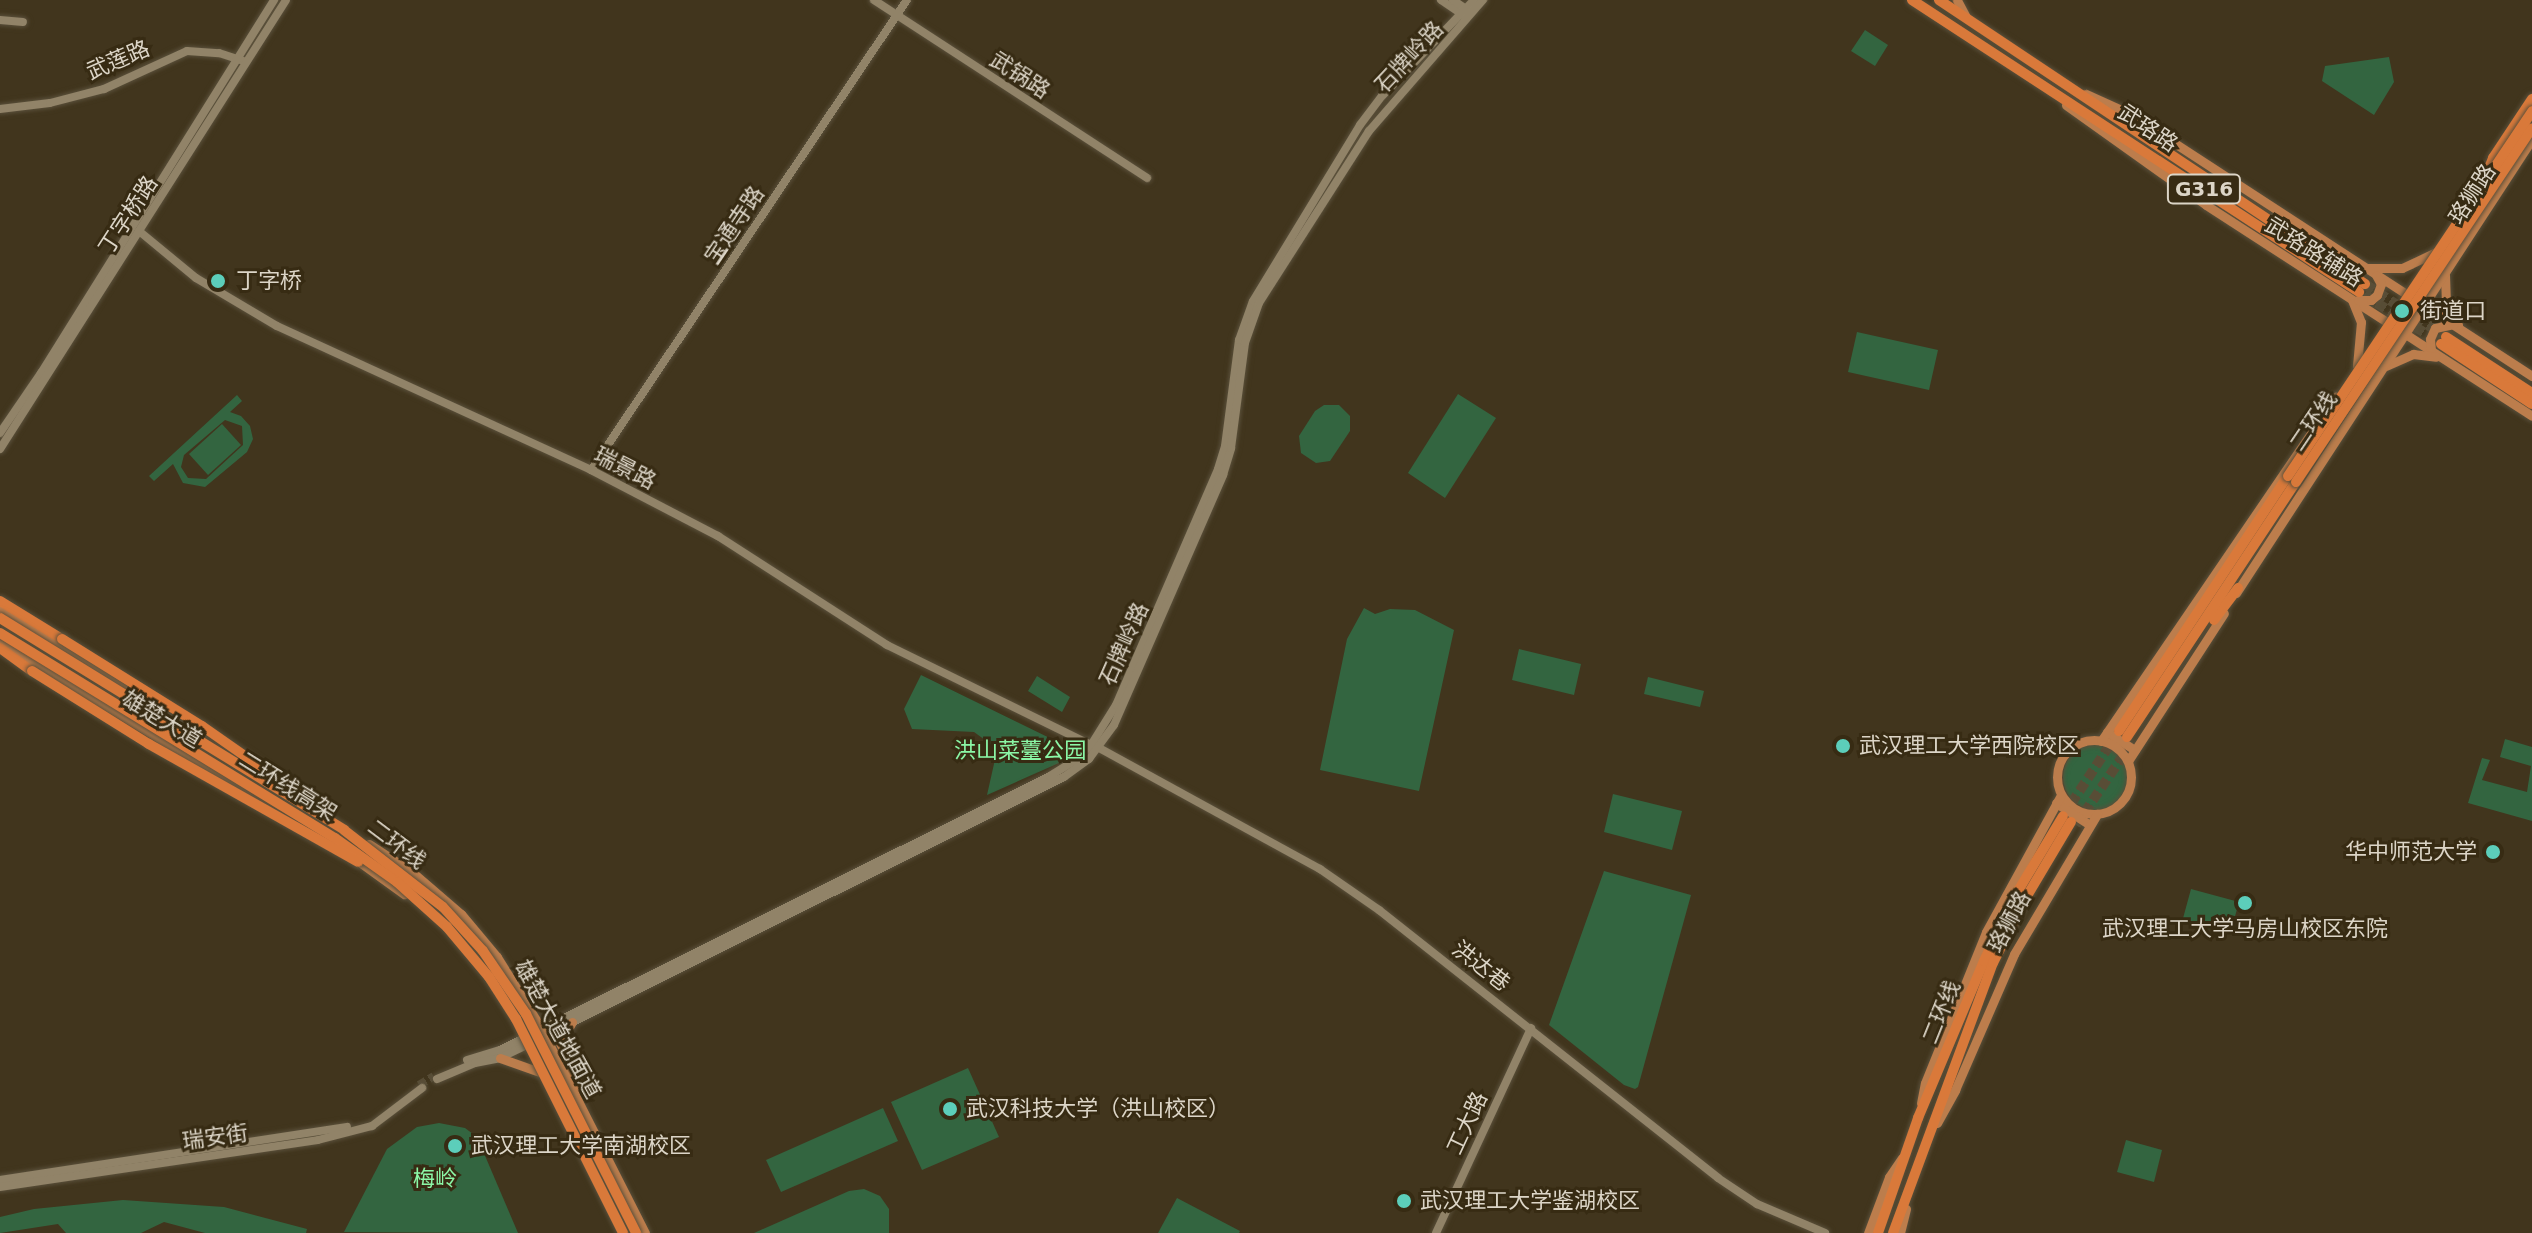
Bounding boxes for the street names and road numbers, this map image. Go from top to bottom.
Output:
street label: 石牌岭路 [1369,16,1449,98]
street label: 武莲路 [82,35,154,85]
street label: 武锅路 [985,46,1055,104]
street label: 武珞路 [2113,99,2183,157]
street label: 珞狮路 [2443,159,2501,229]
street label: 丁字桥路 [93,171,163,259]
road number: G316 [2166,173,2242,205]
street label: 宝通寺路 [698,181,770,269]
street label: 武珞路辅路 [2260,212,2368,292]
street label: 二环线 [2284,386,2342,456]
street label: 瑞景路 [590,441,660,495]
street label: 石牌岭路 [1094,598,1154,690]
street label: 雄楚大道 [117,685,207,753]
street label: 二环线高架 [234,746,342,826]
street label: 二环线 [363,814,431,874]
street label: 珞狮路 [1982,887,2036,957]
street label: 洪达巷 [1447,935,1515,997]
street label: 雄楚大道地面道 [509,955,607,1103]
street label: 二环线 [1916,976,1966,1048]
street label: 工大路 [1441,1088,1493,1158]
street label: 瑞安街 [180,1119,250,1155]

